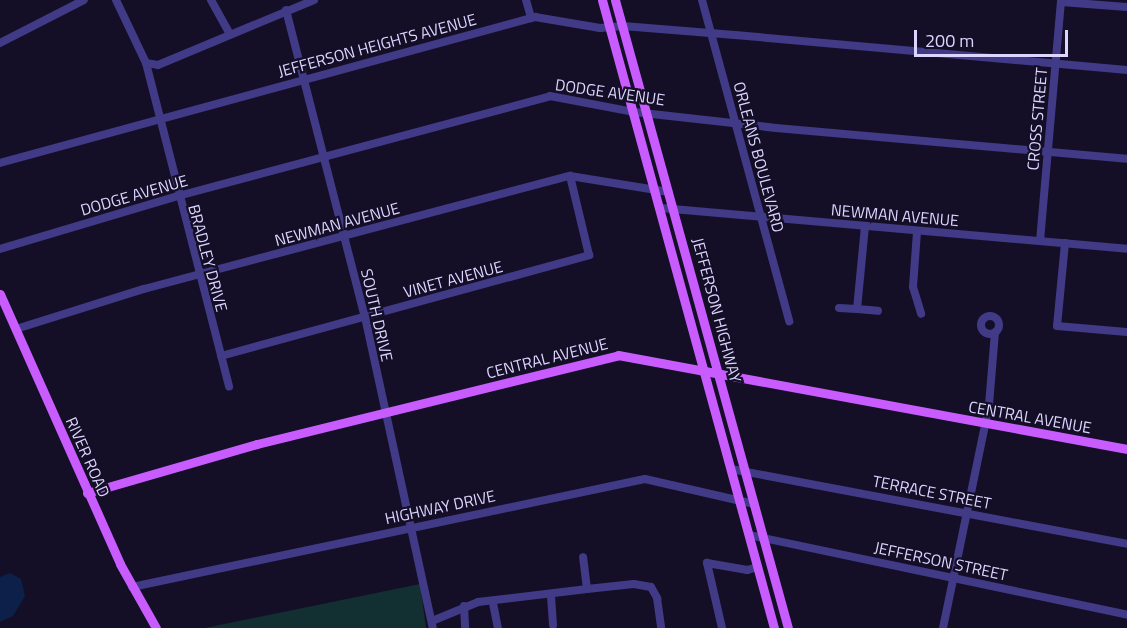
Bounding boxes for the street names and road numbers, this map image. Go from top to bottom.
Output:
street label: JEFFERSON HEIGHTS AVENUE [276,9,478,81]
street label: CROSS STREET [1023,67,1051,171]
street label: DODGE AVENUE [554,75,666,109]
street label: ORLEANS BOULEVARD [730,80,788,234]
street label: DODGE AVENUE [78,171,190,219]
street label: NEWMAN AVENUE [273,198,401,250]
street label: NEWMAN AVENUE [830,200,960,230]
street label: BRADLEY DRIVE [184,202,232,314]
street label: JEFFERSON HIGHWAY [688,235,746,385]
street label: VINET AVENUE [401,257,505,301]
street label: SOUTH DRIVE [357,267,397,363]
street label: CENTRAL AVENUE [484,334,610,382]
street label: CENTRAL AVENUE [967,397,1093,437]
street label: RIVER ROAD [62,414,114,500]
street label: TERRACE STREET [871,471,993,513]
street label: HIGHWAY DRIVE [383,486,497,528]
street label: JEFFERSON STREET [873,538,1009,584]

